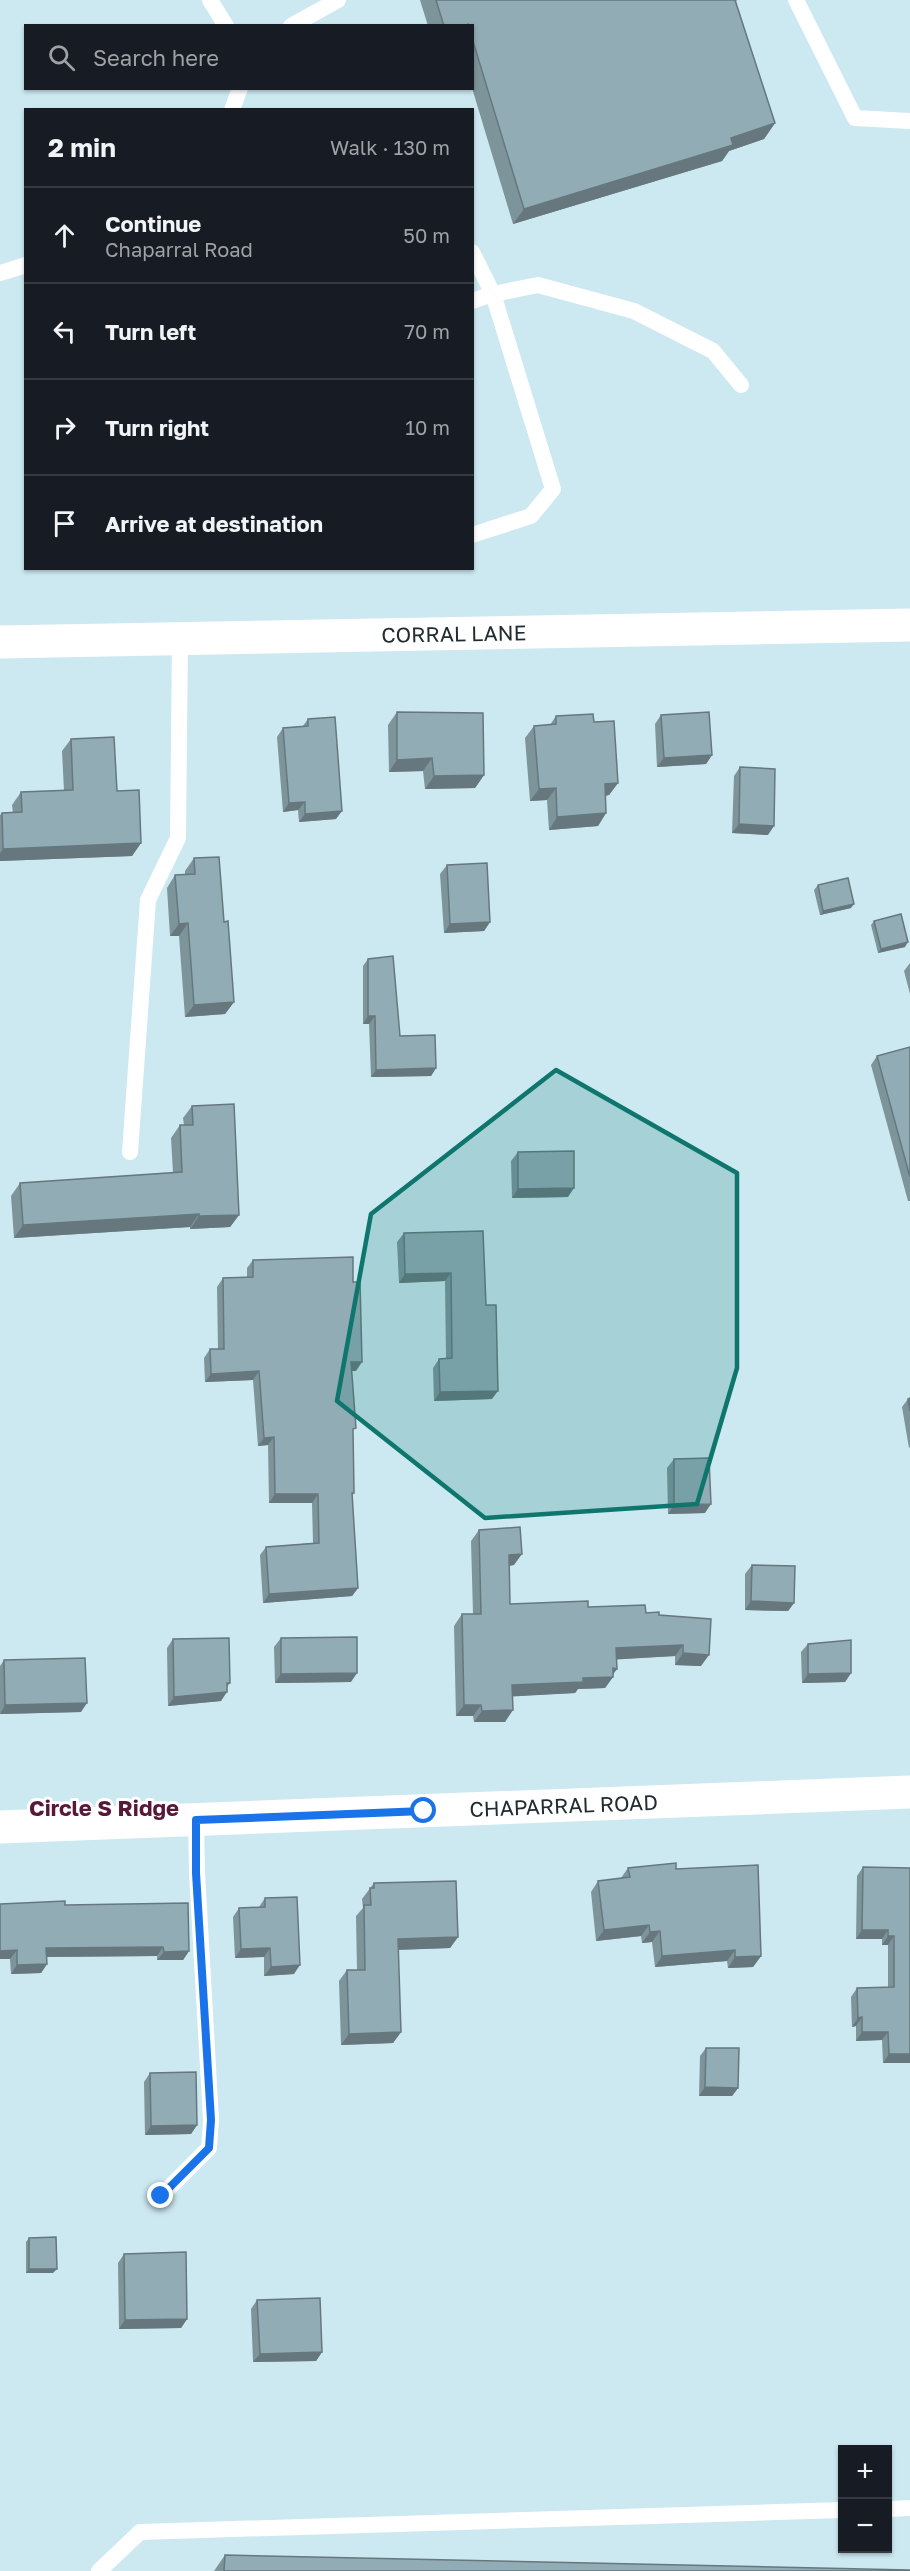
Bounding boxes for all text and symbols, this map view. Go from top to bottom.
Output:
search box [24,24,474,90]
icon: search [45,41,78,74]
text: Search here [93,44,219,71]
text: 2 min [48,132,116,163]
text: Walk · 130 m [330,135,450,159]
text: Continue [105,210,201,237]
icon: ahead [48,219,81,252]
text: 50 m [403,223,450,247]
text: Chaparral Road [105,237,253,261]
icon: left [48,315,81,348]
text: Turn left [105,318,196,345]
text: 70 m [404,319,450,343]
icon: right [48,411,81,444]
text: Turn right [105,414,209,441]
text: 10 m [405,415,450,439]
icon: arrive [48,507,81,540]
text: Arrive at destination [105,510,323,537]
street label: CORRAL LANE [381,619,527,648]
street label: CHAPARRAL ROAD [469,1789,658,1822]
district label: Circle S Ridge [29,1794,179,1821]
route start [410,1797,436,1823]
route end [147,2182,173,2208]
map controls [838,2445,892,2553]
button: + [838,2445,892,2499]
button: − [838,2499,892,2553]

